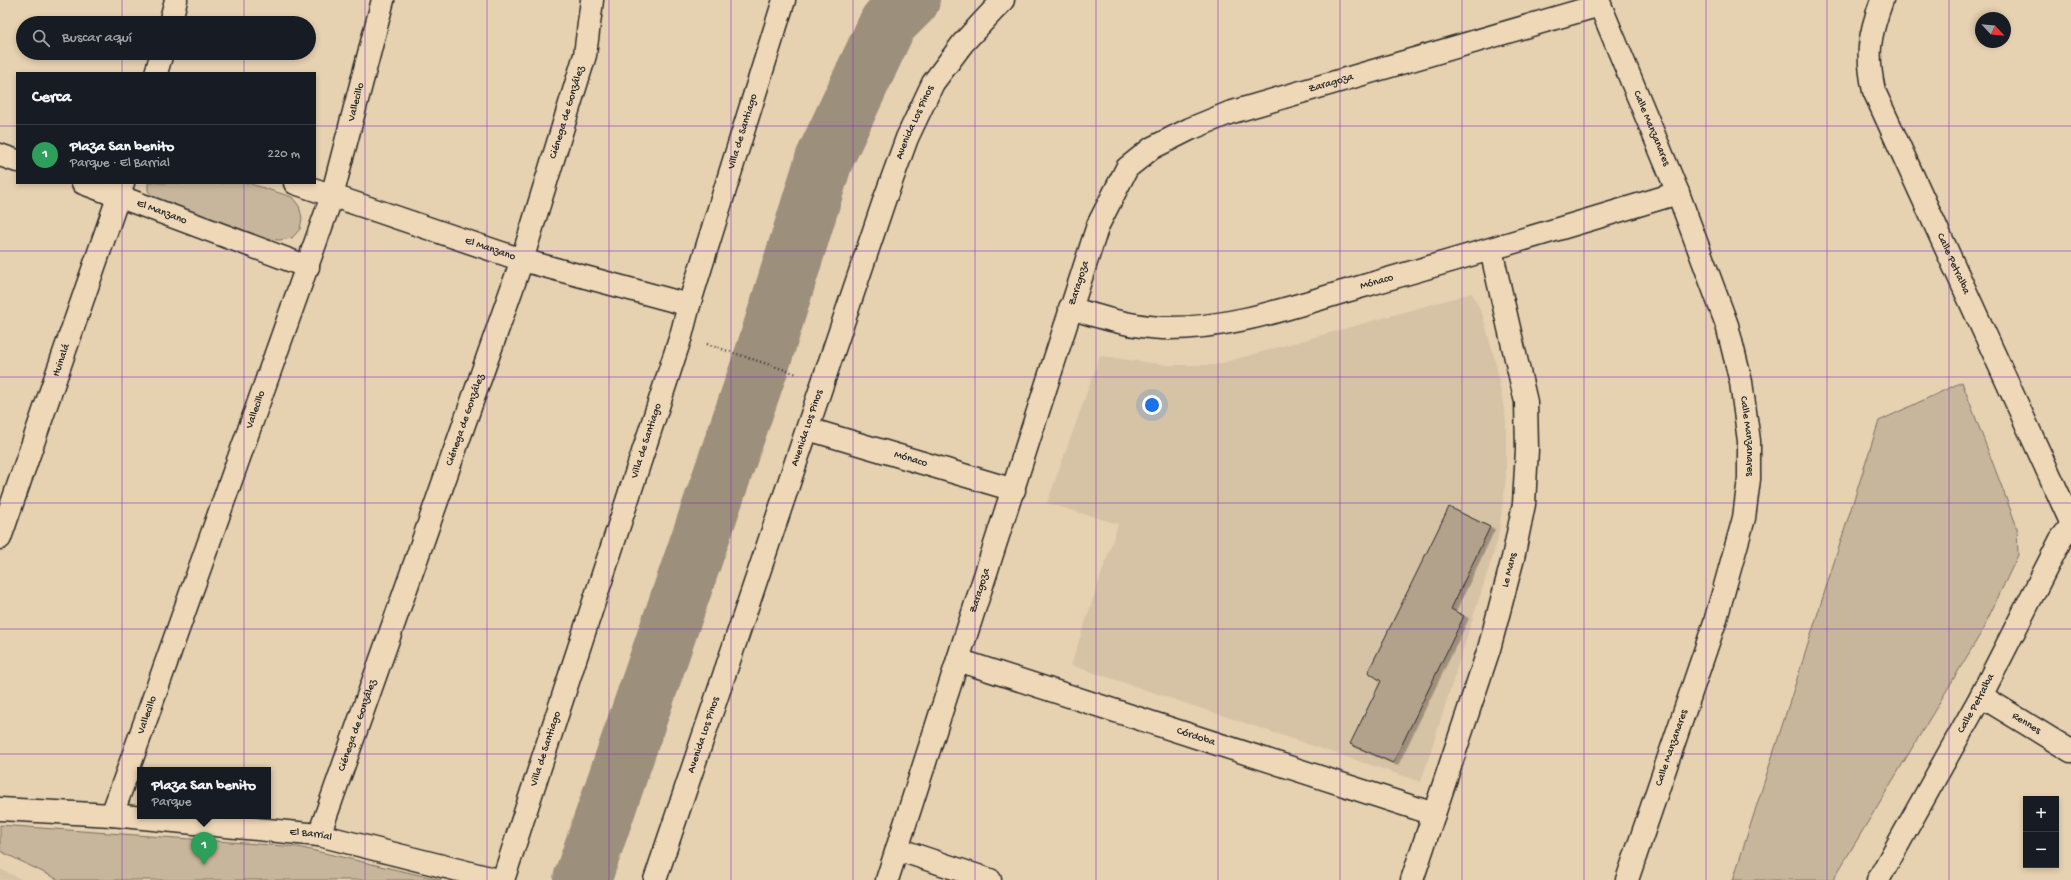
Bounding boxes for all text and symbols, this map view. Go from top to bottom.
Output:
north arrow [1975,12,2011,48]
search box [16,16,316,60]
icon: search [30,27,52,49]
text: Buscar aquí [62,29,132,47]
street label: Ciénega de González [547,64,588,160]
street label: Zaragoza [1307,71,1356,96]
street label: Vallecillo [345,81,367,124]
street label: Avenida Los Pinos [894,83,937,161]
text: Cerca [32,88,71,108]
street label: Calle Manzanares [1630,89,1672,169]
street label: Villa de Santiago [725,92,760,172]
text: Plaza San benito [70,138,174,156]
text: 1 [42,147,48,162]
text: 220 m [268,147,300,162]
text: Parque · El Barrial [70,156,170,171]
street label: El Manzano [135,198,189,227]
street label: Calle Petralba [1934,231,1973,297]
street label: El Manzano [463,235,517,263]
street label: Zaragoza [1066,259,1092,307]
street label: Mónaco [1359,272,1395,293]
street label: Huinalá [50,342,73,378]
street label: Ciénega de González [444,371,488,468]
street label: Avenida Los Pinos [789,387,826,468]
street label: Vallecillo [243,389,268,431]
your location [1142,395,1162,415]
street label: Calle Manzanares [1737,396,1755,477]
street label: Villa de Santiago [628,402,665,481]
street label: Mónaco [893,449,929,470]
street label: Le Mans [1499,551,1520,589]
street label: Zaragoza [967,566,993,614]
street label: Calle Petralba [1955,671,1998,735]
street label: Ciénega de González [336,677,380,773]
street label: Vallecillo [135,694,160,737]
street label: Avenida Los Pinos [685,694,723,775]
street label: Calle Manzanares [1653,707,1691,788]
street label: Villa de Santiago [528,710,564,789]
street label: Rennes [2010,710,2044,738]
street label: Córdoba [1175,725,1217,749]
popup [137,767,271,819]
text: Plaza San benito [152,777,256,795]
text: Parque [152,795,191,810]
map controls [2023,796,2059,868]
button: + [2023,796,2059,832]
street label: El Barrial [289,826,334,844]
pin: 1 [191,832,217,865]
button: − [2023,832,2059,868]

